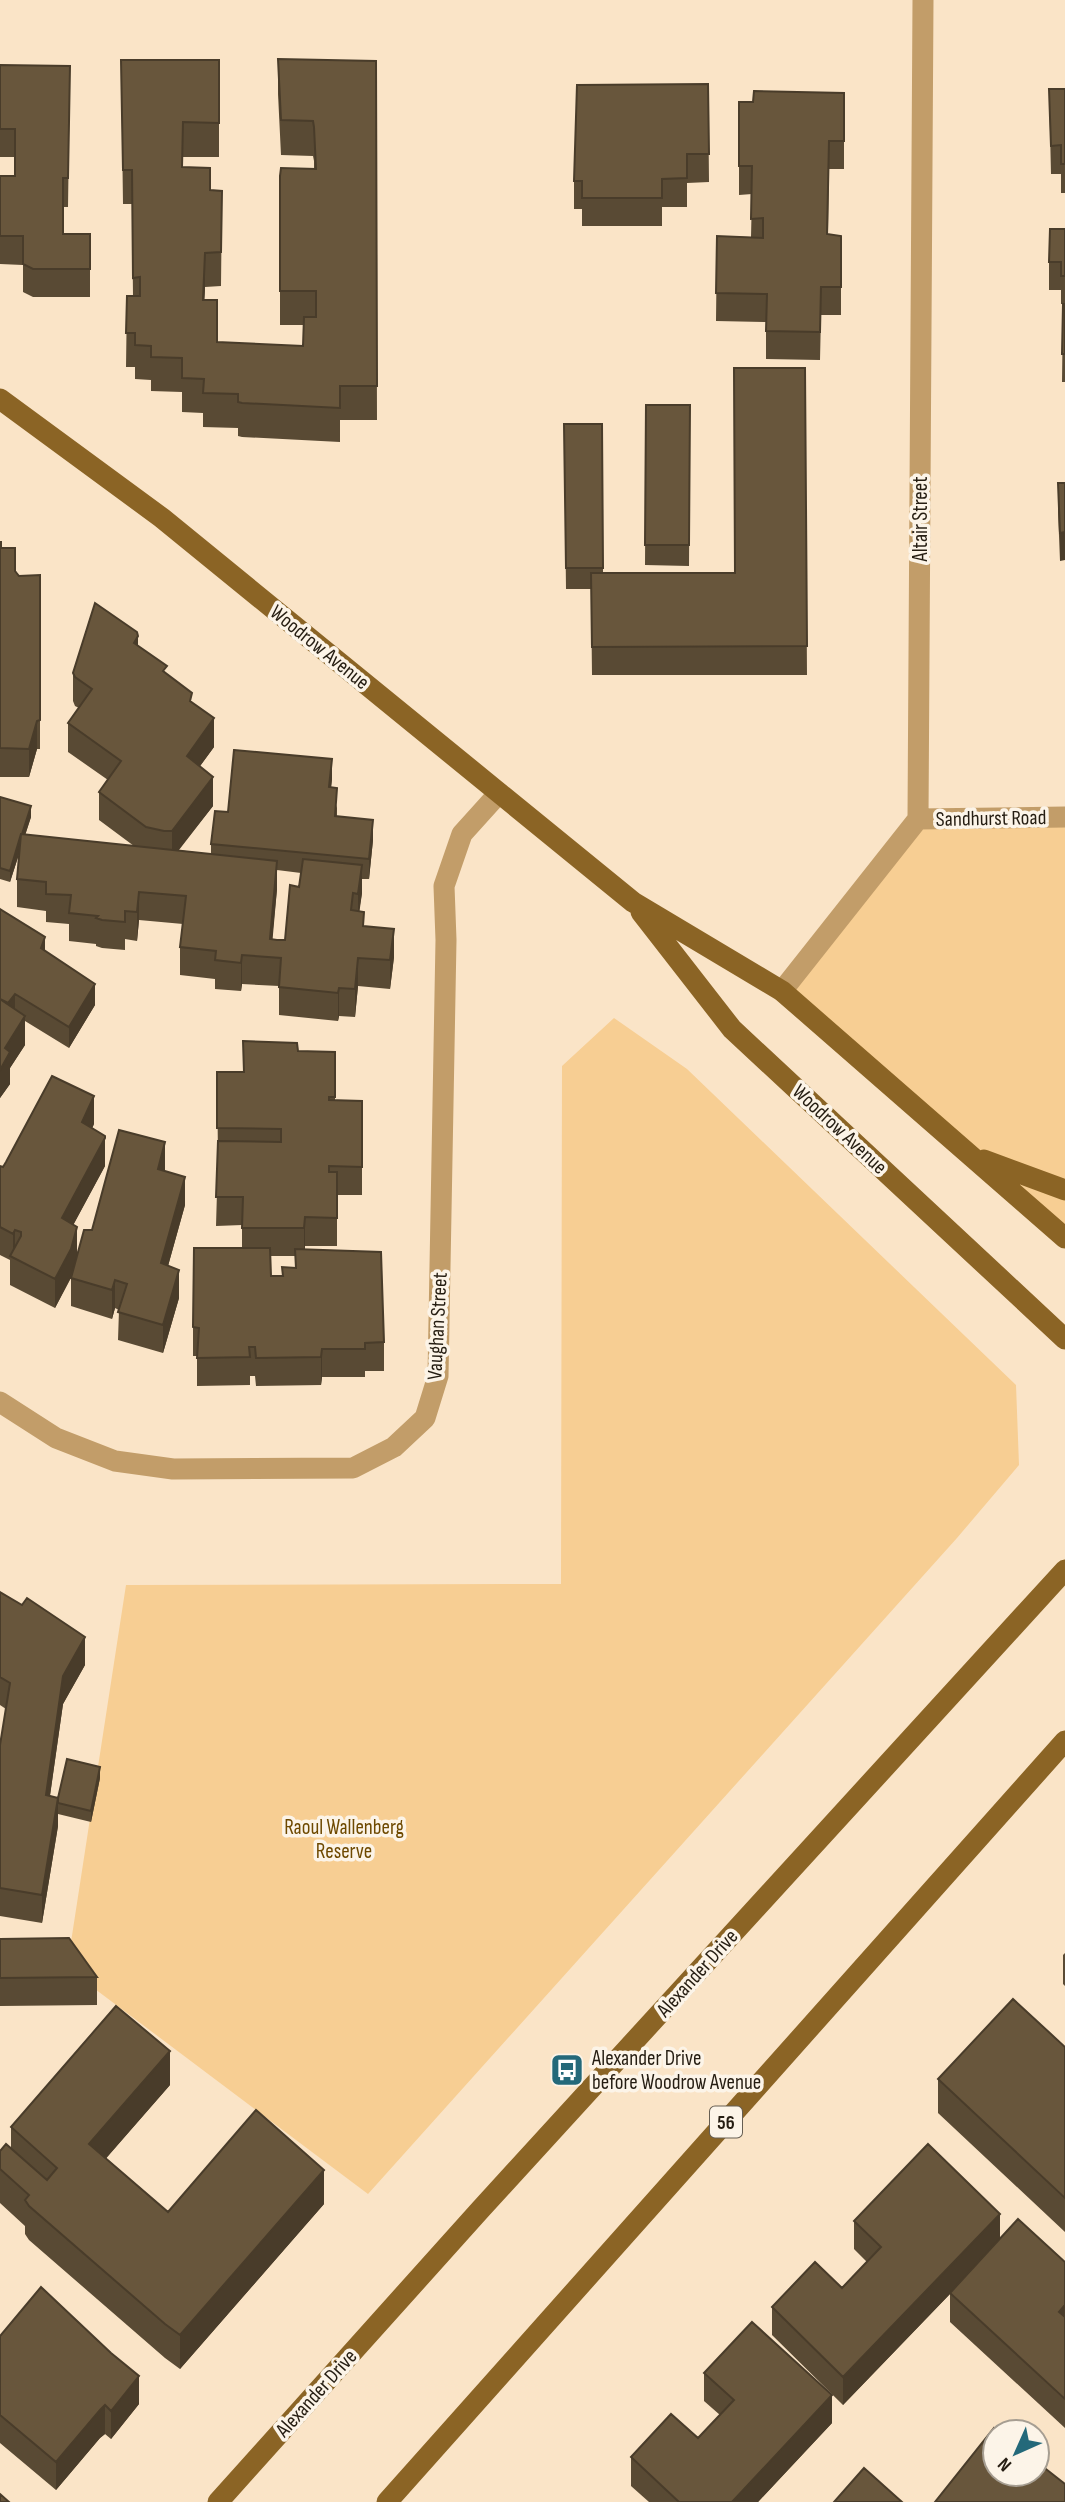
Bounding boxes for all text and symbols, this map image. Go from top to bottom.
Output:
street label: Altair Street [908,476,933,563]
street label: Woodrow Avenue [265,600,374,695]
street label: Sandhurst Road [936,805,1047,832]
street label: Woodrow Avenue [787,1079,892,1180]
street label: Vaughan Street [422,1272,453,1380]
park label: Raoul Wallenberg Reserve [284,1815,404,1864]
street label: Alexander Drive [651,1924,743,2023]
place label: Alexander Drive before Woodrow Avenue [591,2046,761,2095]
bus stop icon: Alexander Drive before Woodrow Avenue [548,2051,586,2089]
road number: 56 [710,2106,742,2138]
street label: Alexander Drive [270,2344,362,2443]
north arrow [981,2418,1051,2488]
text: N [993,2452,1017,2476]

